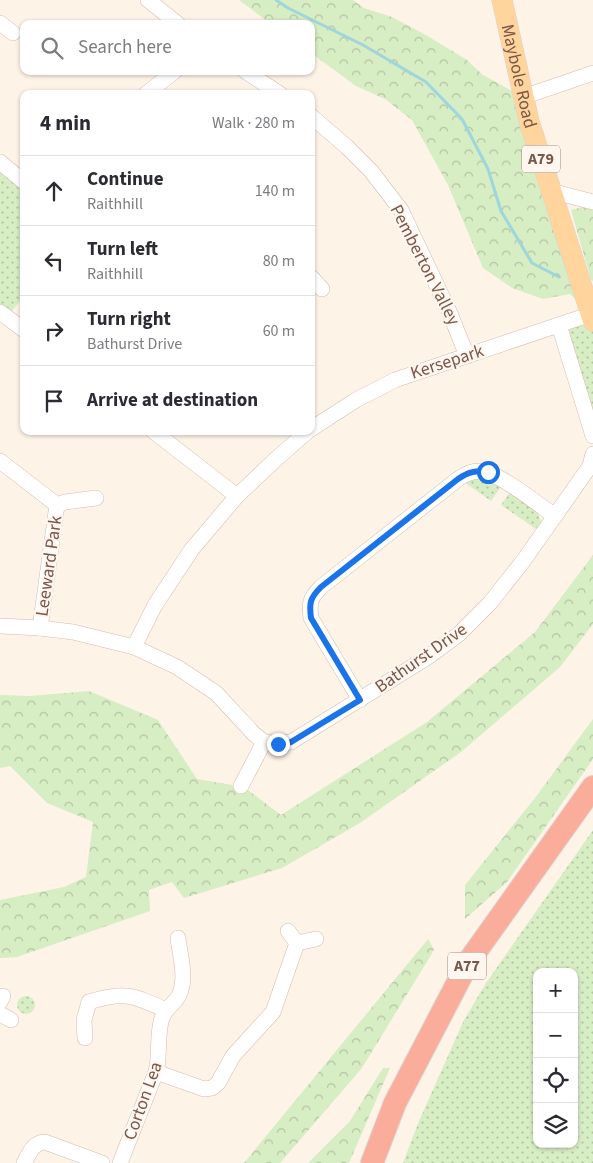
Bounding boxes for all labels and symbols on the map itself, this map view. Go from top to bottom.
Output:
street label: Maybole Road [495,22,543,132]
road number: A79 [522,146,560,172]
street label: Pemberton Valley [384,200,466,330]
street label: Kersepark [407,338,487,386]
route start [477,461,500,484]
street label: Leeward Park [30,514,68,618]
street label: Bathurst Drive [370,617,472,699]
route end [267,733,290,756]
road number: A77 [448,952,486,979]
street label: Corton Lea [117,1058,169,1144]

